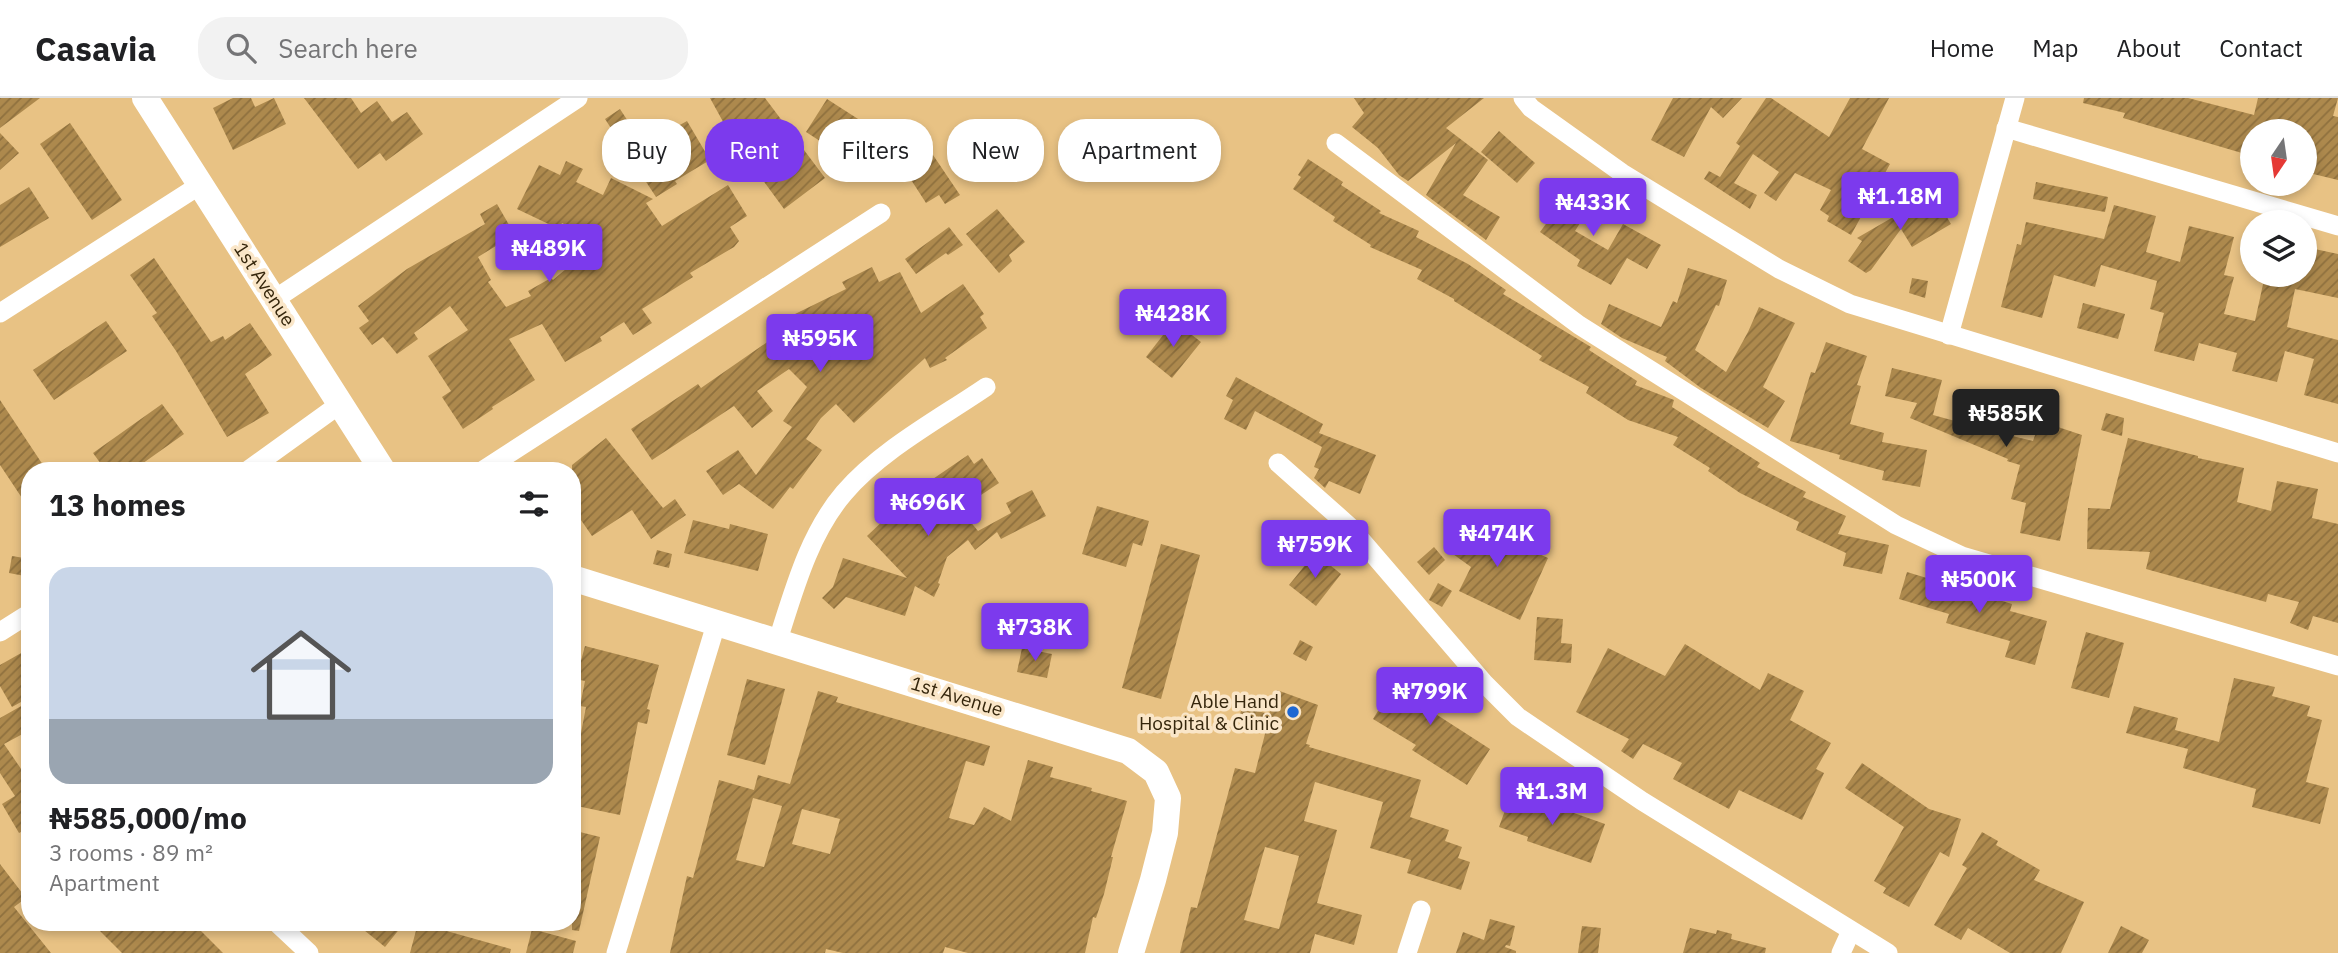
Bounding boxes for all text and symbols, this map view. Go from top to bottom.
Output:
search box [198,17,688,80]
text: Casavia [35,27,156,70]
icon: search [222,29,260,67]
text: Search here [278,31,418,65]
text: Home [1930,32,1994,64]
text: Map [2032,32,2078,64]
text: About [2116,32,2181,64]
text: Contact [2219,32,2303,64]
chip: Buy [602,119,691,182]
chip: Rent [705,119,804,182]
chip: Filters [818,119,933,182]
chip: New [947,119,1044,182]
chip: Apartment [1058,119,1221,182]
north arrow [2240,119,2317,196]
map controls [2240,119,2317,287]
pin: ₦1.18M [1843,172,1957,232]
pin: ₦433K [1544,178,1642,238]
text: ₦1.18M [1857,180,1943,210]
text: ₦433K [1555,186,1631,216]
button: layers [2240,210,2317,287]
pin: ₦489K [500,225,598,284]
text: ₦489K [511,232,587,262]
street label: 1st Avenue [229,238,301,330]
pin: ₦428K [1124,289,1222,349]
text: ₦428K [1135,297,1211,327]
pin: ₦595K [771,314,869,374]
text: ₦595K [782,322,858,352]
pin: ₦585K [1957,390,2055,449]
text: ₦585K [1968,397,2044,427]
pin: ₦696K [879,478,977,538]
text: 13 homes [49,485,186,524]
icon: filters [515,485,553,523]
text: ₦696K [890,486,966,516]
pin: ₦474K [1448,510,1546,569]
text: ₦474K [1459,517,1535,547]
pin: ₦759K [1266,520,1364,580]
text: ₦759K [1277,528,1353,558]
pin: ₦500K [1930,556,2028,615]
text: ₦500K [1941,563,2017,593]
pin: ₦738K [986,603,1084,663]
text: ₦738K [997,611,1073,641]
icon: home [238,612,364,738]
pin: ₦799K [1381,668,1479,727]
street label: 1st Avenue [908,671,1006,721]
text: ₦799K [1392,675,1468,705]
place label: Able Hand Hospital & Clinic [1139,689,1279,735]
marker: Able Hand Hospital & Clinic [1285,704,1301,720]
pin: ₦1.3M [1503,768,1601,827]
text: ₦1.3M [1516,775,1588,805]
text: ₦585,000/mo [49,798,247,837]
text: 3 rooms · 89 m² [49,837,213,867]
text: Apartment [49,867,160,897]

